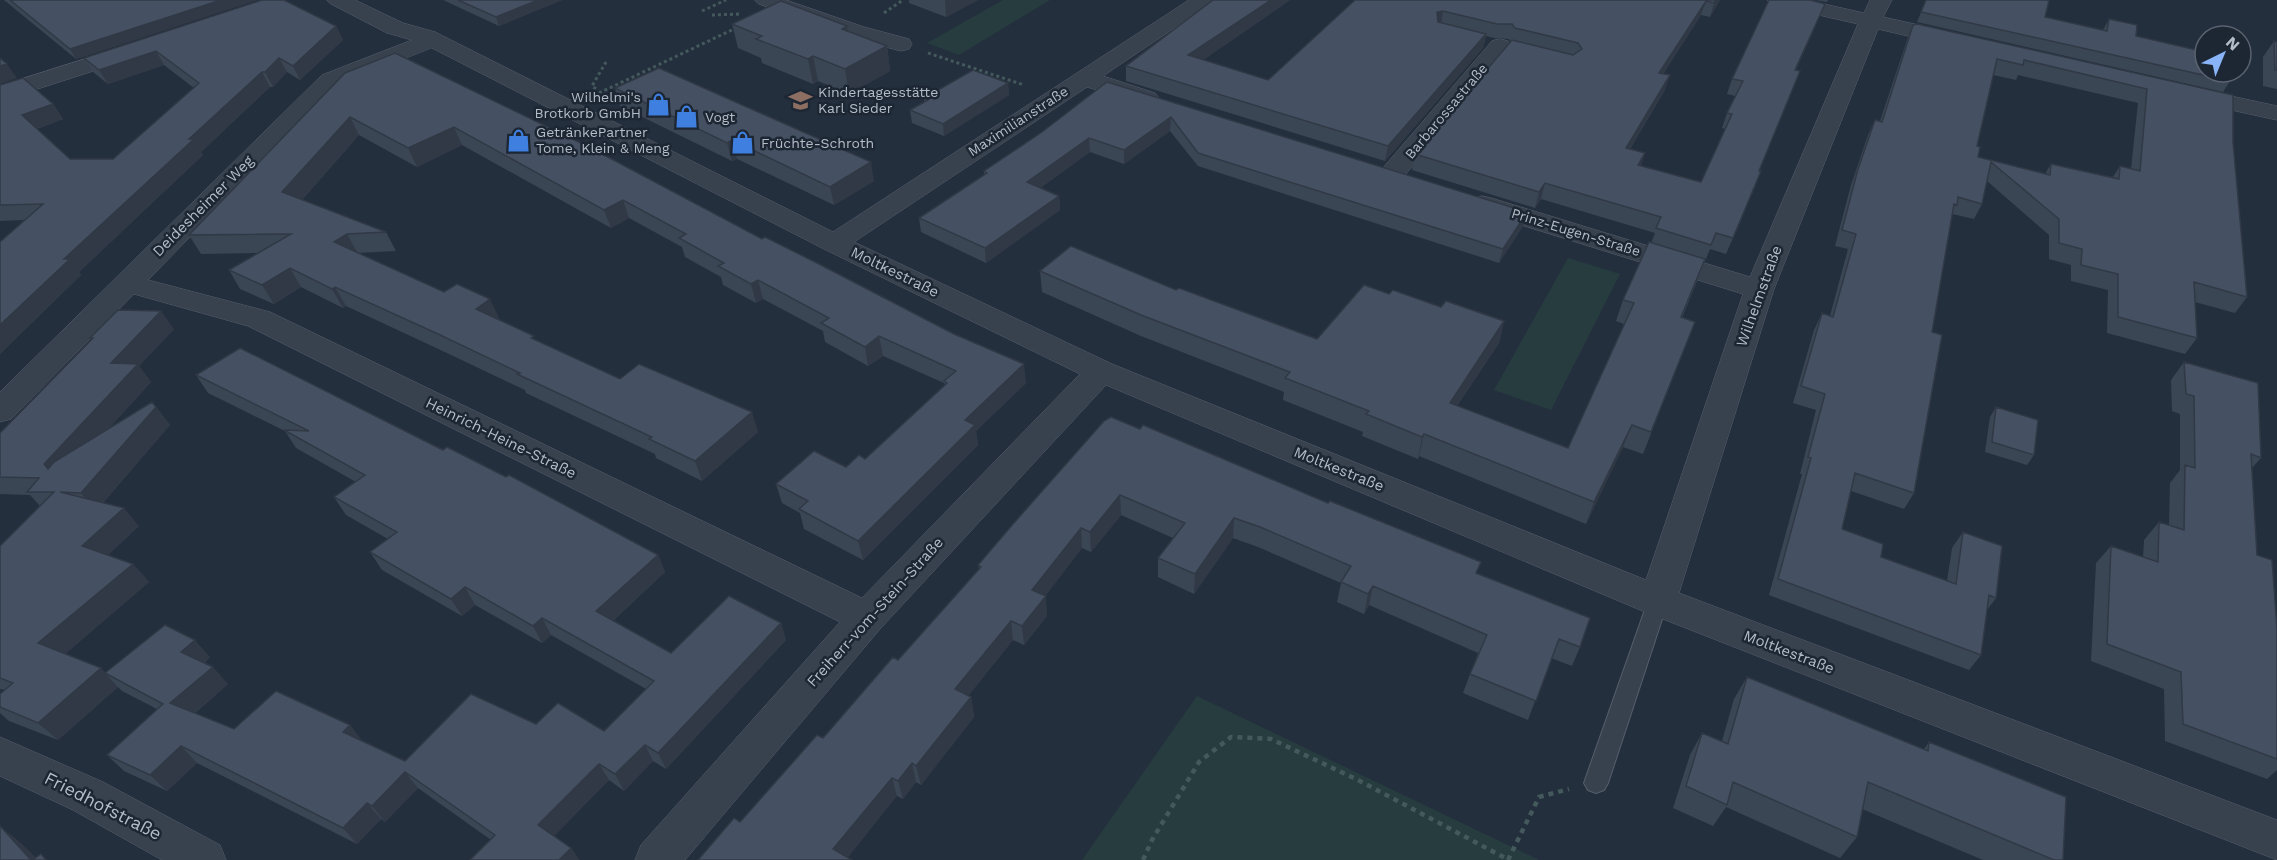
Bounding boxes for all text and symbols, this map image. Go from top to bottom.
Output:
north arrow [2193,24,2253,84]
text: N [2222,32,2244,54]
street label: Barbarossastraße [1401,60,1491,162]
street label: Maximilianstraße [965,83,1071,159]
place label: Kindertagesstätte Karl Sieder [818,84,938,116]
school or university icon: Kindertagesstätte Karl Sieder [787,87,813,113]
place label: Wilhelmi's Brotkorb GmbH [534,89,641,121]
shop icon: Wilhelmi's Brotkorb GmbH [646,92,672,118]
shop icon: Vogt [674,104,700,130]
place label: Vogt [705,109,735,125]
place label: GetränkePartner Tome, Klein & Meng [536,124,670,156]
shop icon: GetränkePartner Tome, Klein & Meng [505,127,531,153]
shop icon: Früchte-Schroth [730,130,756,156]
place label: Früchte-Schroth [761,135,874,151]
street label: Deidesheimer Weg [149,152,257,260]
street label: Prinz-Eugen-Straße [1510,205,1642,259]
street label: Moltkestraße [848,243,942,301]
street label: Wilhelmstraße [1732,243,1786,349]
street label: Heinrich-Heine-Straße [423,394,579,482]
street label: Moltkestraße [1291,443,1387,495]
street label: Freiherr-vom-Stein-Straße [803,533,947,691]
street label: Moltkestraße [1741,626,1837,678]
street label: Friedhofstraße [41,767,165,844]

